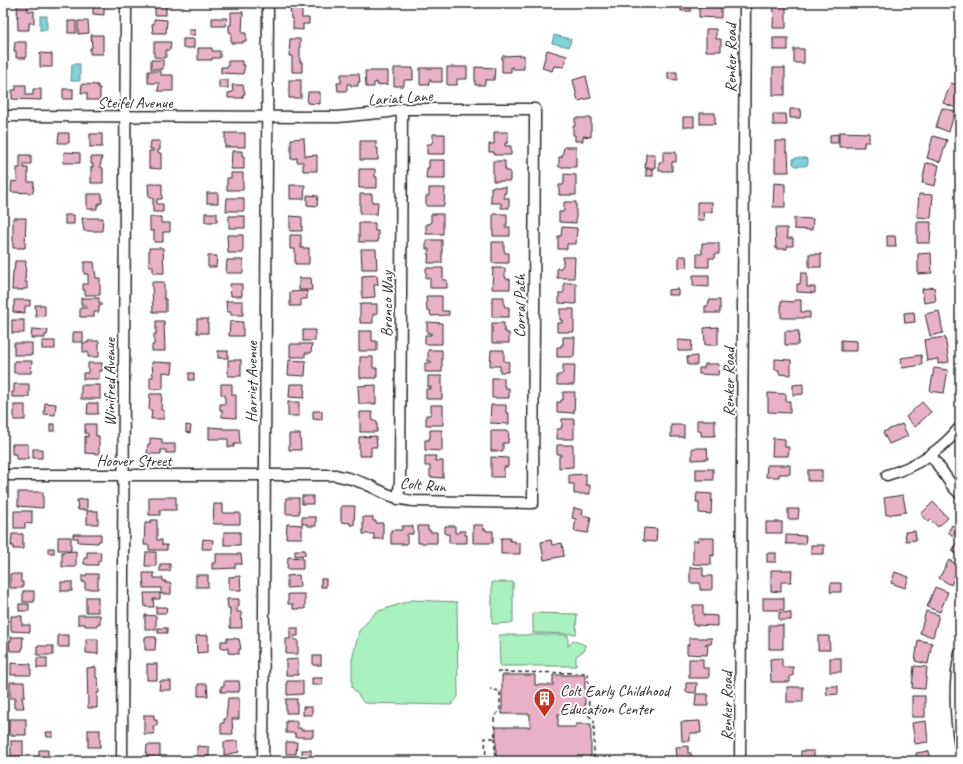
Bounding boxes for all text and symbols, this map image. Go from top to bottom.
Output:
street label: Renker Road [721,21,741,92]
street label: Lariat Lane [367,86,435,110]
street label: Steifel Avenue [98,93,174,113]
street label: Bronco Way [377,269,397,337]
street label: Corral Path [510,273,530,338]
street label: Winifred Avenue [100,336,120,426]
street label: Harriet Avenue [242,339,262,423]
street label: Renker Road [719,345,739,416]
street label: Hoover Street [97,451,173,471]
street label: Colt Run [399,473,448,497]
street label: Renker Road [717,669,737,740]
place label: Colt Early Childhood Education Center [560,681,672,719]
building icon: Colt Early Childhood Education Center [531,686,557,719]

